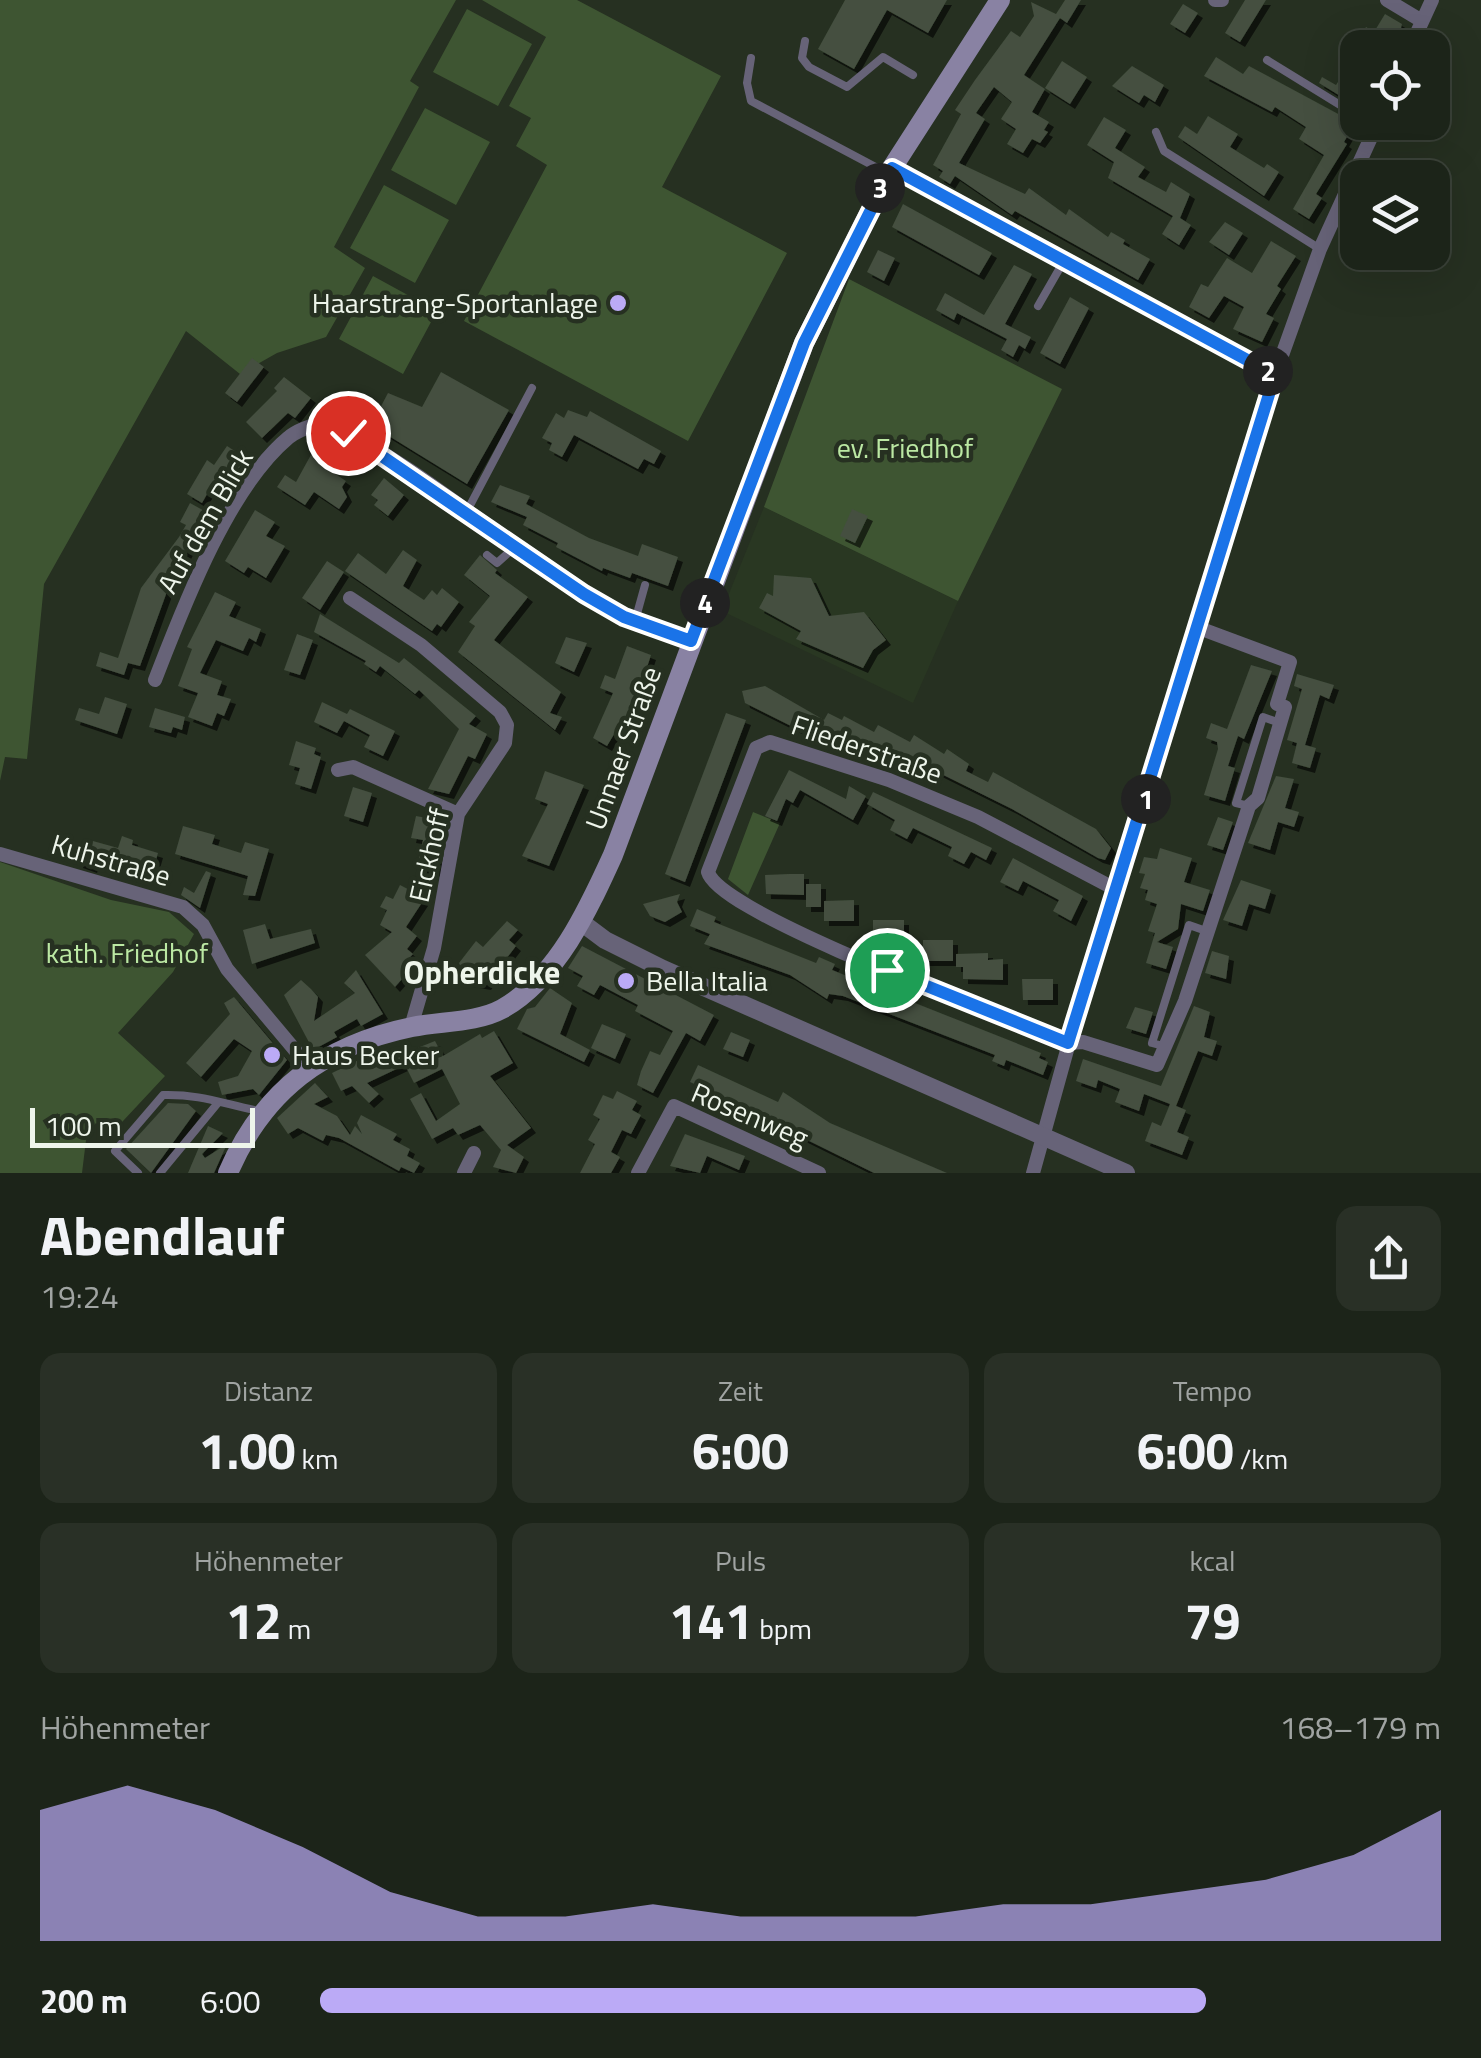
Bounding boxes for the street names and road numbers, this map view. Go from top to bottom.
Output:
street label: Auf dem Blick [146,440,263,601]
street label: Unnaer Straße [573,660,672,835]
street label: Fliederstraße [786,703,948,794]
street label: Eickhoff [397,803,460,906]
street label: Kuhstraße [46,822,176,897]
street label: Rosenweg [685,1071,815,1158]

